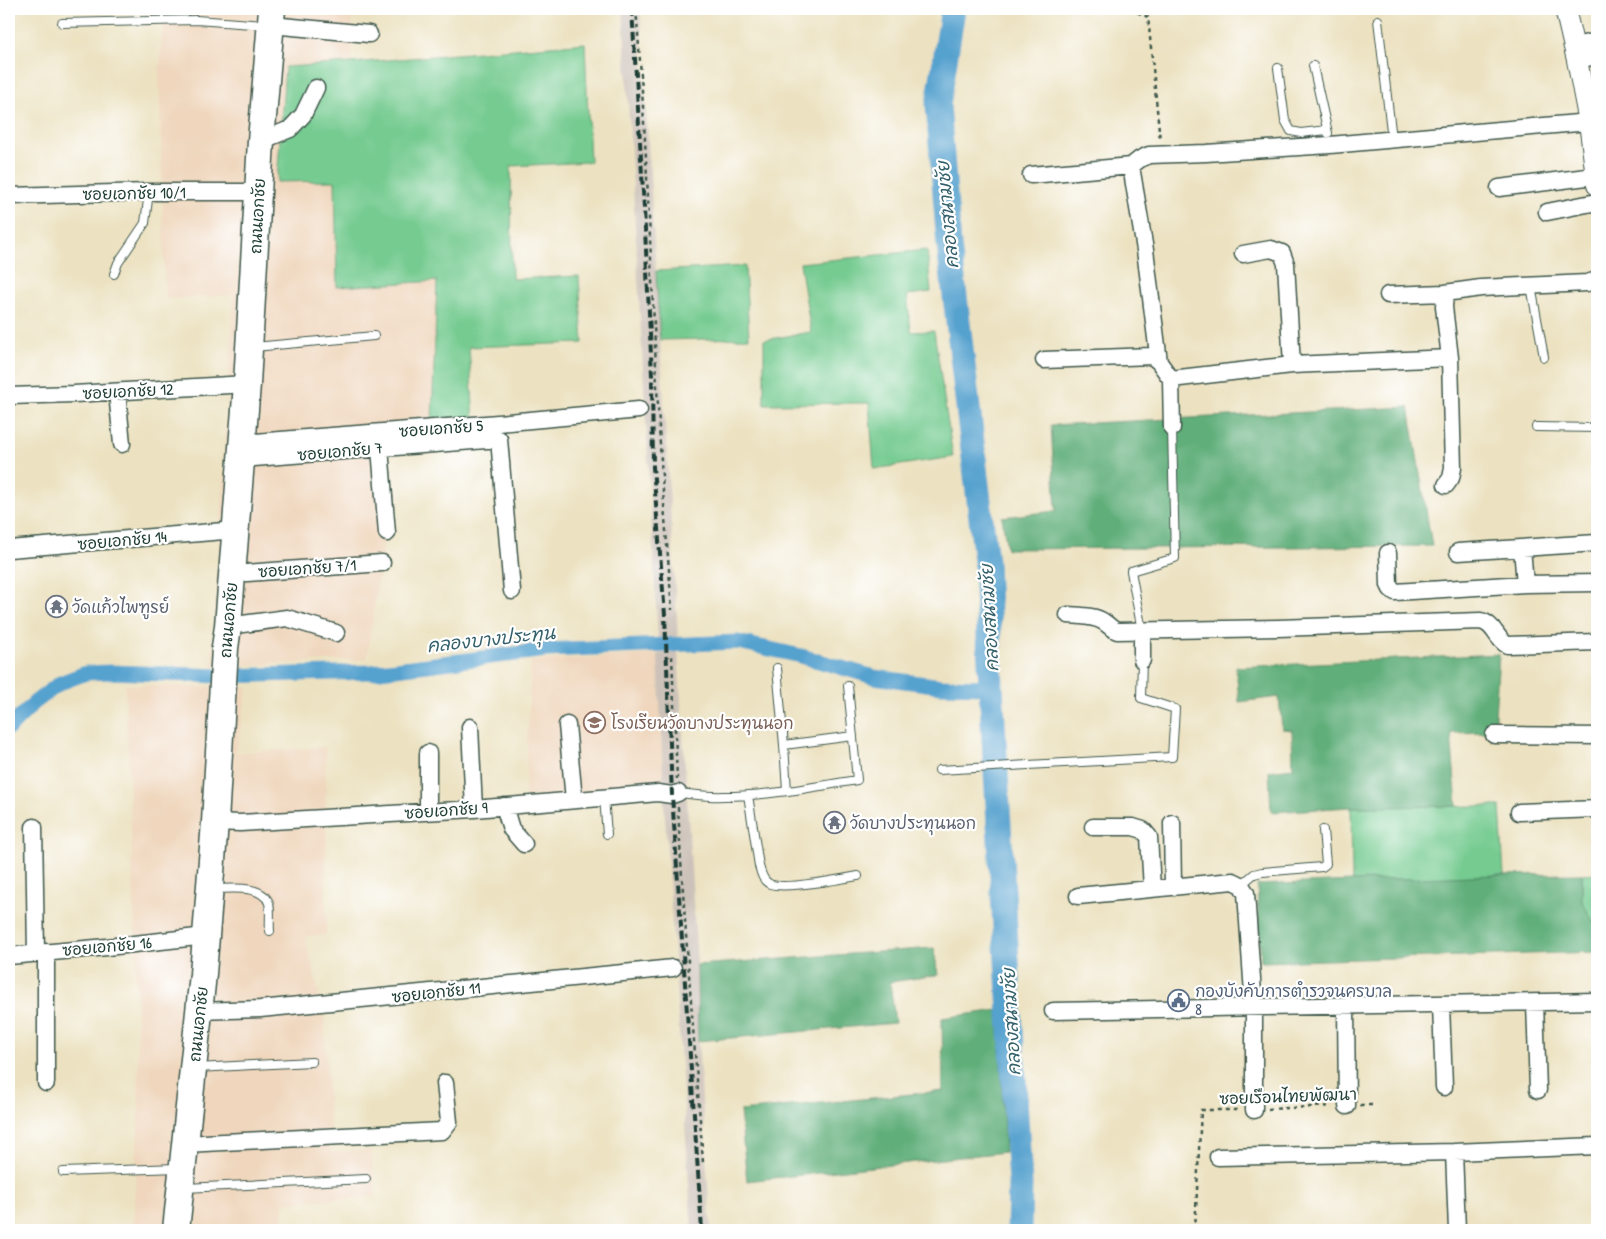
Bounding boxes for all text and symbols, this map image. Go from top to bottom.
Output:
water label: คลองสนามชัย [930,158,964,270]
street label: ถนนเอกชัย [244,177,270,255]
street label: ซอยเอกชัย 10/1 [82,181,186,205]
street label: ซอยเอกชัย 12 [82,378,175,404]
street label: ซอยเอกชัย 5 [398,414,484,442]
street label: ซอยเอกชัย 7 [296,436,384,466]
street label: ซอยเอกชัย 14 [76,525,168,555]
street label: ซอยเอกชัย 7/1 [257,554,357,582]
water label: คลองสนามชัย [974,562,1004,672]
street label: ถนนเอกชัย [214,581,242,659]
temple icon: วัดแก้วไพฑูรย์ [44,595,68,619]
place label: วัดแก้วไพฑูรย์ [72,596,169,620]
water label: คลองบางประทุน [426,620,558,659]
school or university icon: โรงเรียนวัดบางประทุนนอก [583,711,607,735]
place label: โรงเรียนวัดบางประทุนนอก [611,712,793,736]
street label: ซอยเอกชัย 9 [404,796,489,824]
temple icon: วัดบางประทุนนอก [822,811,846,835]
place label: วัดบางประทุนนอก [850,812,976,836]
street label: ซอยเอกชัย 16 [61,931,153,961]
water label: คลองสนามชัย [996,966,1026,1076]
street label: ซอยเอกชัย 11 [390,976,482,1008]
place label: กองบังคับการตำรวจนครบาล 8 [1195,980,1392,1020]
street label: ถนนเอกชัย [183,985,213,1063]
public building icon: กองบังคับการตำรวจนครบาล 8 [1167,988,1191,1012]
street label: ซอยเรือนไทยพัฒนา [1219,1083,1357,1109]

